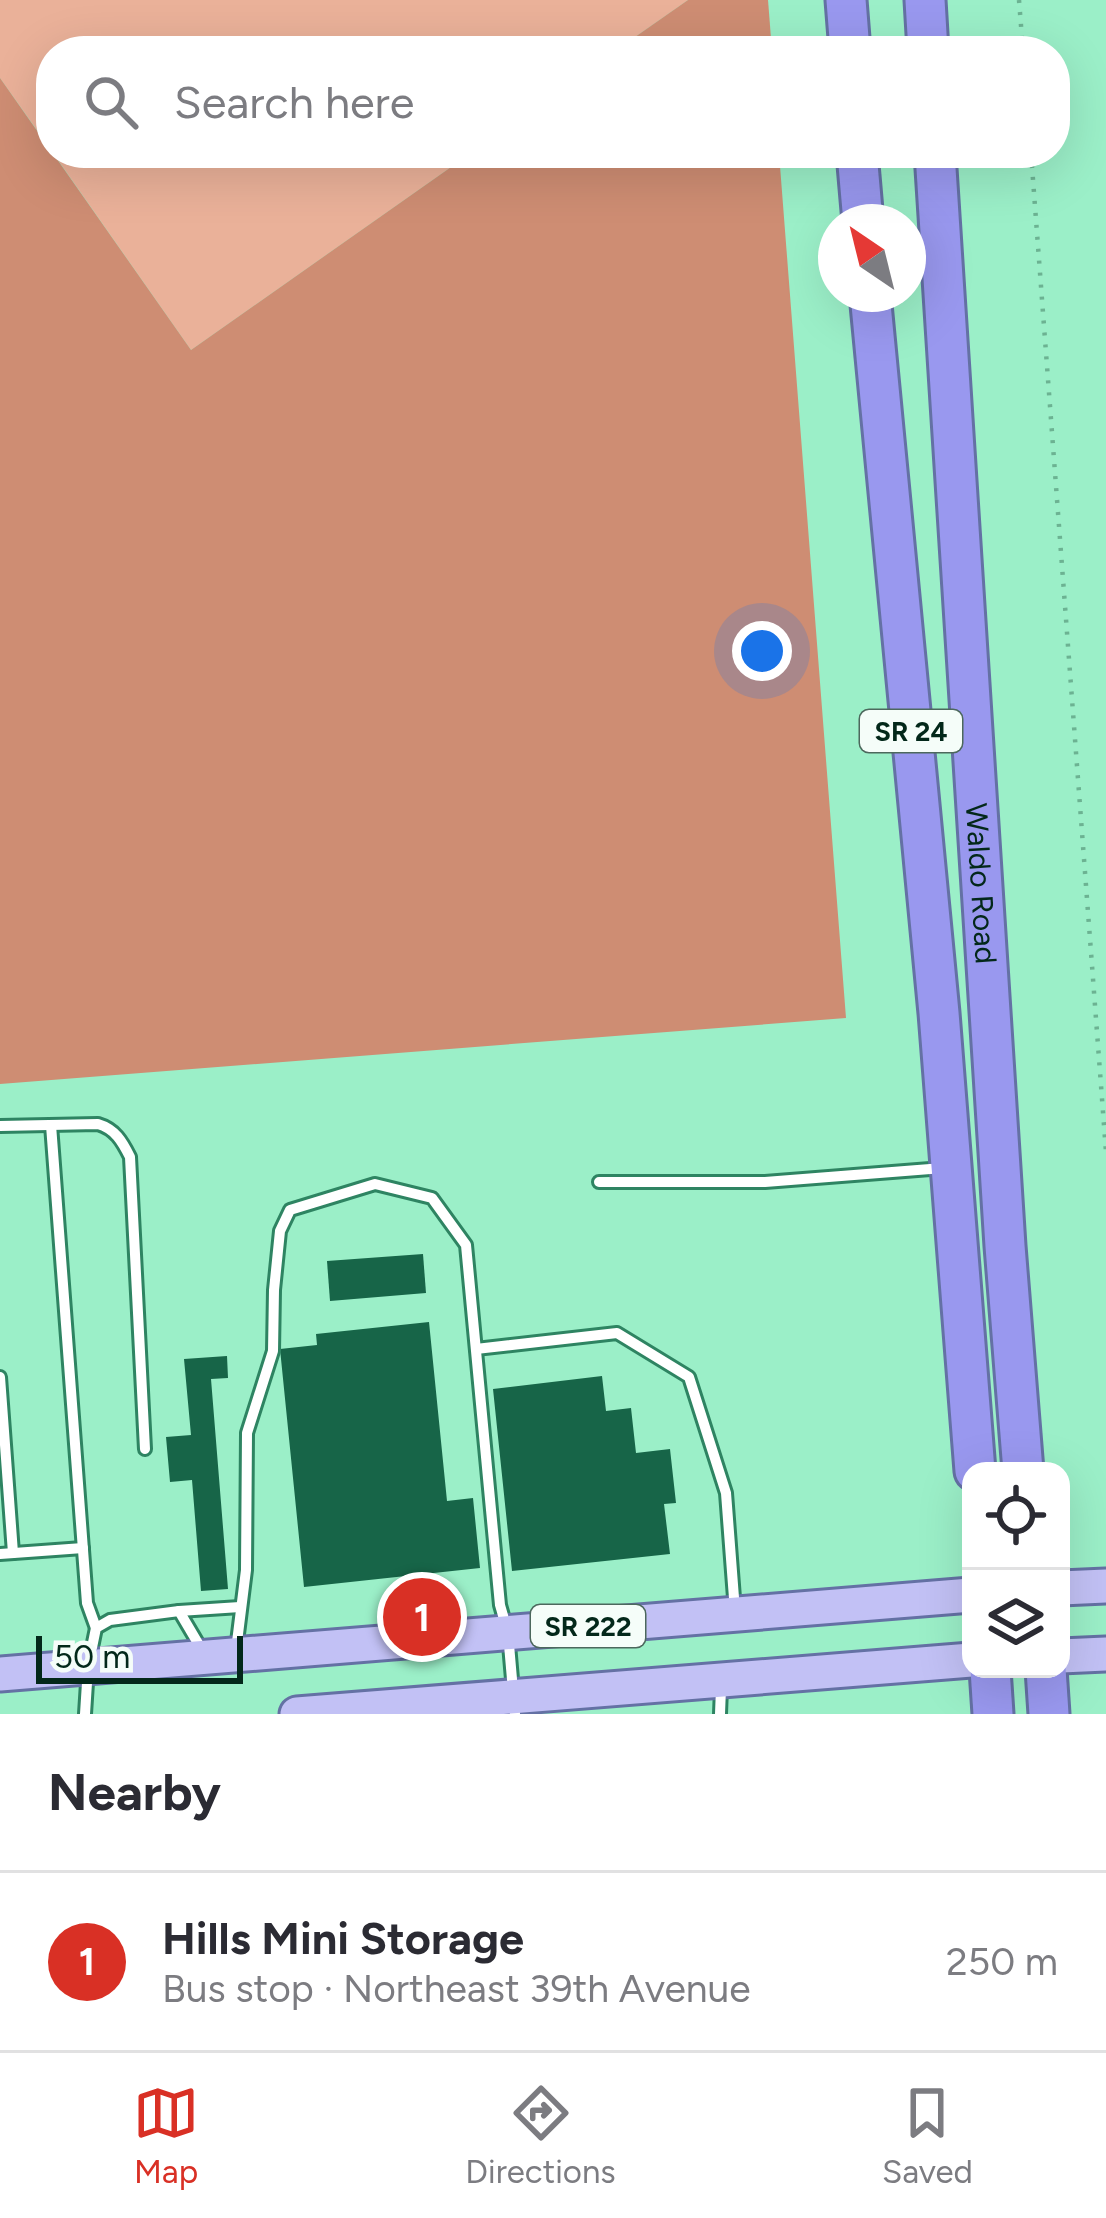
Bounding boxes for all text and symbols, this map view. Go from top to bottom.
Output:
search box [36,36,1070,168]
icon: search [78,69,144,135]
text: Search here [174,75,414,129]
north arrow [818,204,926,312]
your location [732,621,792,681]
road number: SR 24 [860,710,962,752]
street label: Waldo Road [958,802,1005,965]
map controls [962,1462,1070,1678]
button: locate [962,1462,1070,1570]
button: layers [962,1570,1070,1678]
pin: 1 [383,1572,461,1662]
road number: SR 222 [531,1605,645,1647]
scale bar [36,1630,243,1683]
text: 50 m [54,1637,130,1676]
text: Nearby [48,1762,221,1823]
text: Hills Mini Storage [162,1911,524,1965]
text: 1 [79,1938,95,1985]
text: 250 m [946,1938,1058,1985]
text: Bus stop · Northeast 39th Avenue [162,1965,751,2012]
tab: Map [133,2080,199,2191]
tab: Directions [465,2080,616,2191]
tab: Saved [882,2080,973,2191]

